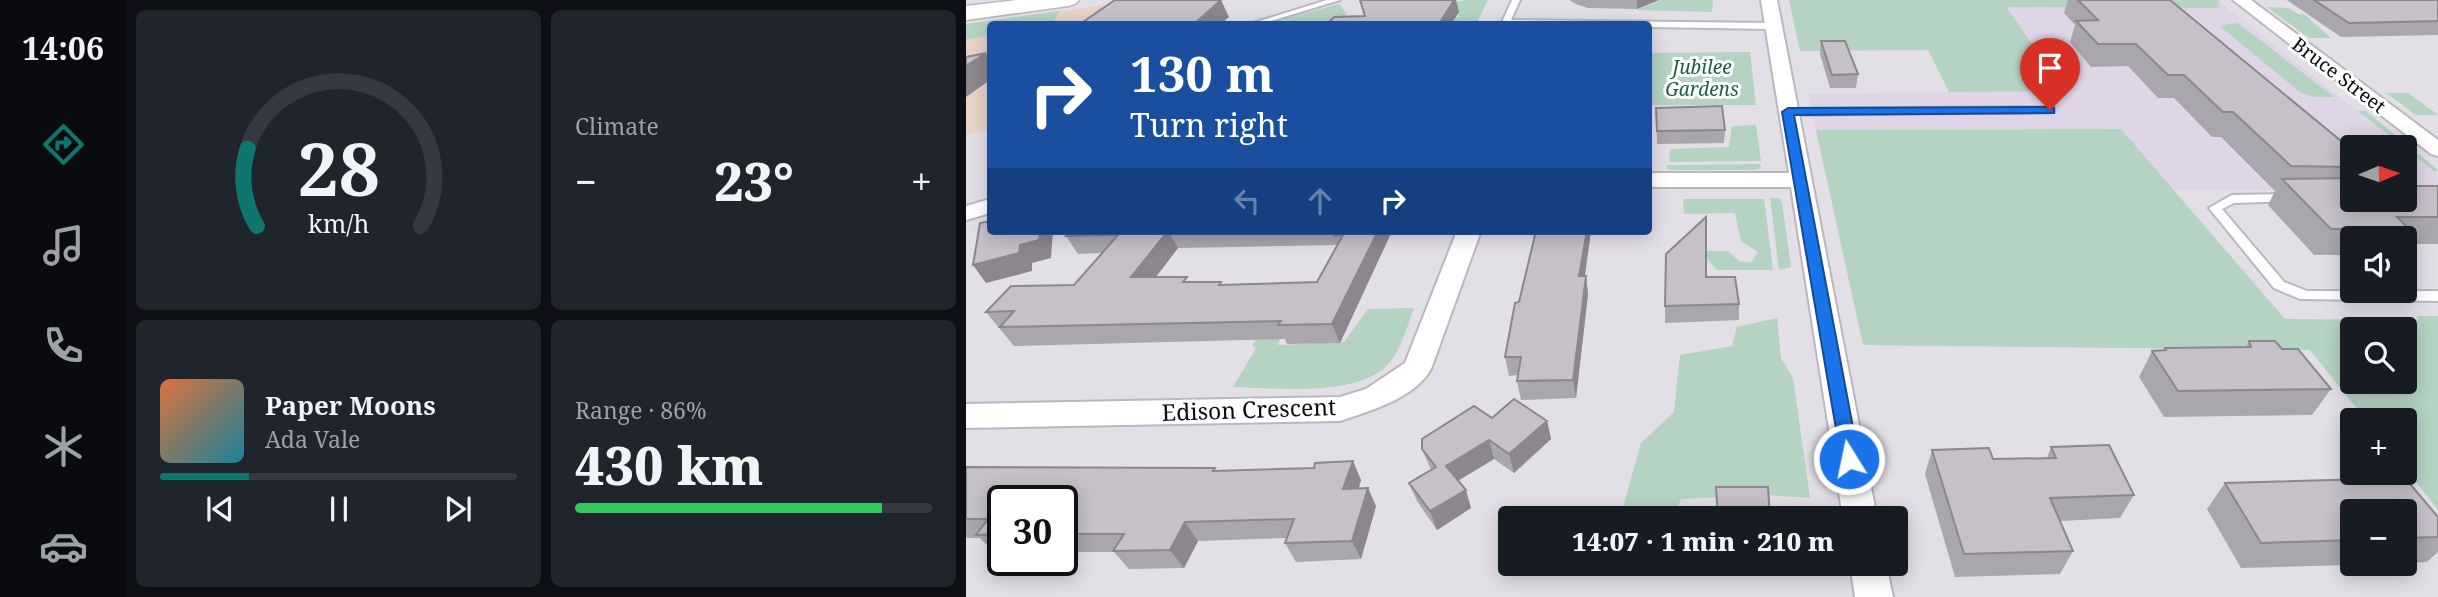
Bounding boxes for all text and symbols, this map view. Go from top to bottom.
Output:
text: 14:06 [22,26,104,69]
street label: Bruce Street [2287,31,2391,119]
pin [2020,38,2080,110]
text: 130 m [1130,40,1274,106]
icon: right [1015,49,1106,140]
icon: arrive [2031,49,2069,87]
park label: Jubilee Gardens [1665,54,1739,102]
text: Turn right [1130,103,1288,146]
text: Climate [575,110,659,142]
text: 28 [297,118,380,217]
icon: directions [39,120,88,169]
north arrow [2340,135,2417,212]
map controls [2340,135,2417,576]
text: 23° [714,145,794,216]
text: − [575,155,597,207]
text: + [911,155,932,207]
icon: left [1228,182,1266,220]
icon: ahead [1301,182,1339,220]
icon: right [1374,182,1412,220]
text: km/h [308,206,369,240]
icon: music [39,221,88,270]
button: sound [2340,226,2417,303]
button: search [2340,317,2417,394]
icon: phone [39,321,88,370]
text: Paper Moons [265,387,436,423]
street label: Edison Crescent [1161,390,1337,428]
text: Range · 86% [575,394,707,426]
button: + [2340,408,2417,485]
icon: climate [39,422,88,471]
position arrow [1812,422,1886,496]
text: Ada Vale [265,423,360,455]
text: 430 km [575,429,763,500]
speed limit sign: 30 [987,485,1078,576]
icon: previous [201,490,239,528]
icon: pause [320,490,358,528]
icon: next [439,490,477,528]
button: − [2340,499,2417,576]
icon: car [39,522,88,571]
text: 14:07 · 1 min · 210 m [1572,523,1834,559]

